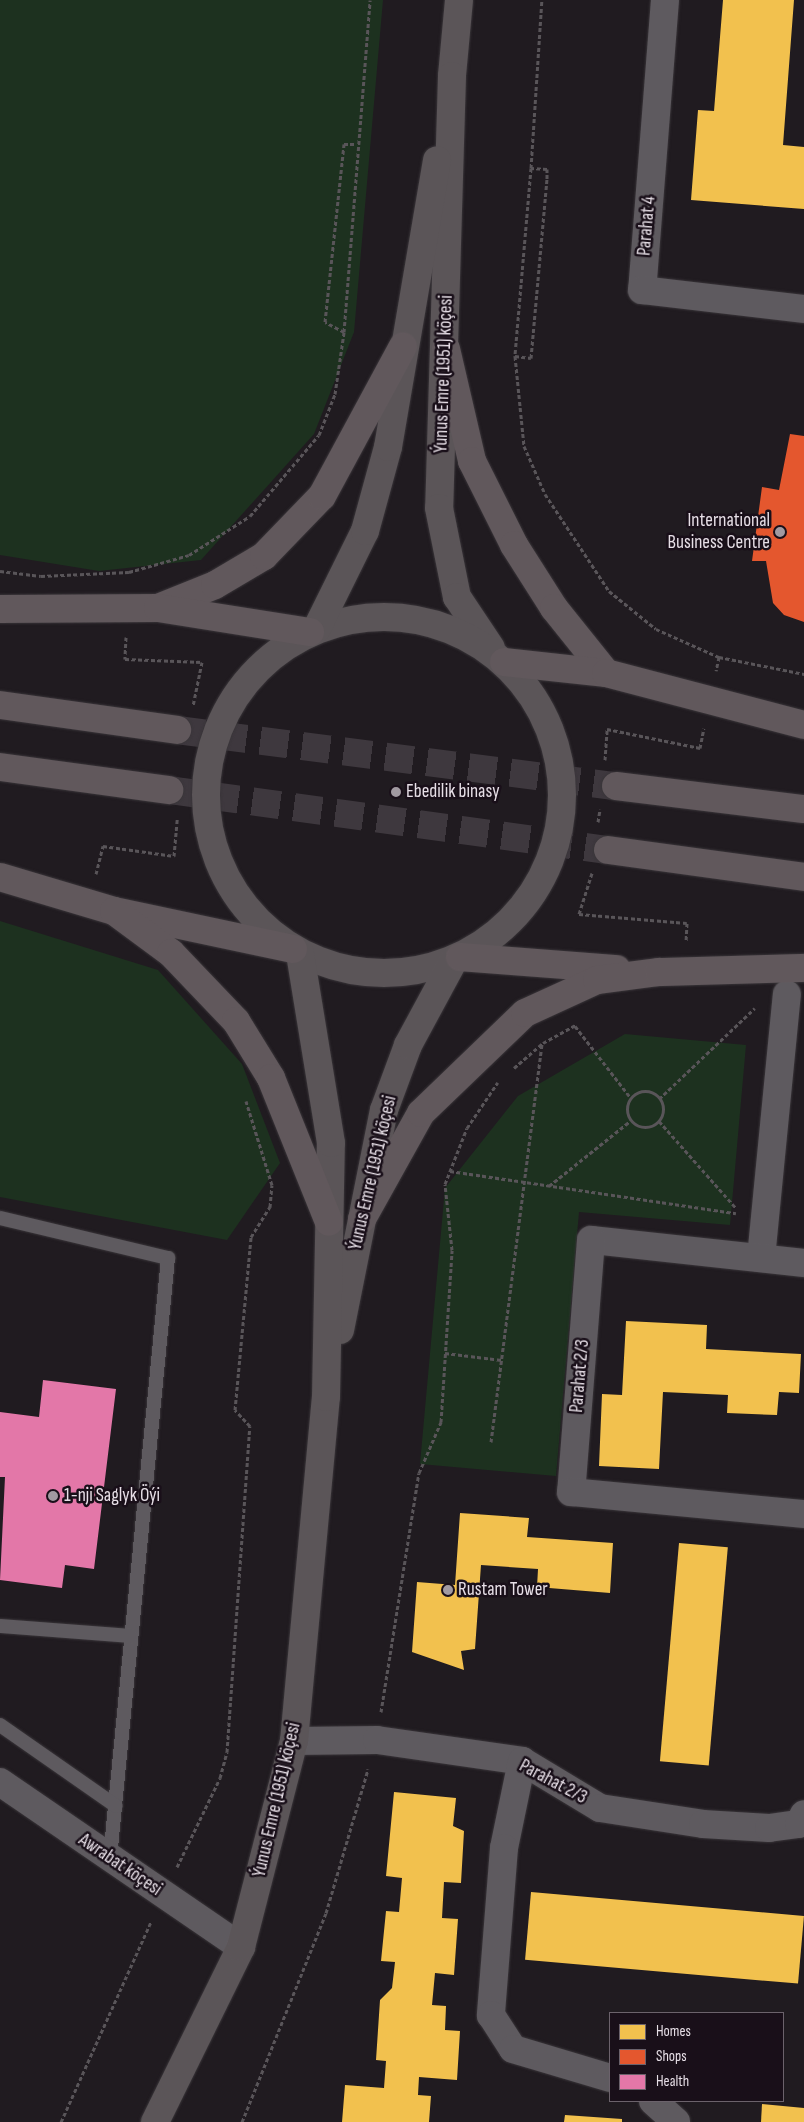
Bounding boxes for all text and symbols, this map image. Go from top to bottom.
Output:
street label: Parahat 4 [633,195,661,257]
street label: Ýunus Emre (1951) köçesi [430,295,458,453]
place label: International Business Centre [667,510,770,554]
marker: International Business Centre [774,526,786,538]
place label: Ebedilik binasy [406,781,500,803]
marker: Ebedilik binasy [390,786,402,798]
street label: Ýunus Emre (1951) köçesi [344,1094,402,1252]
street label: Parahat 2/3 [565,1338,595,1414]
place label: 1-nji Saglyk Öýi [64,1485,160,1507]
marker: 1-nji Saglyk Öýi [46,1489,60,1503]
place label: Rustam Tower [458,1579,548,1601]
marker: Rustam Tower [442,1584,454,1596]
street label: Ýunus Emre (1951) köçesi [248,1721,306,1879]
street label: Parahat 2/3 [515,1755,591,1809]
street label: Awrabat köçesi [74,1829,166,1901]
legend [609,2012,784,2102]
text: Homes [656,2022,691,2041]
text: Shops [656,2047,687,2066]
text: Health [656,2072,689,2091]

